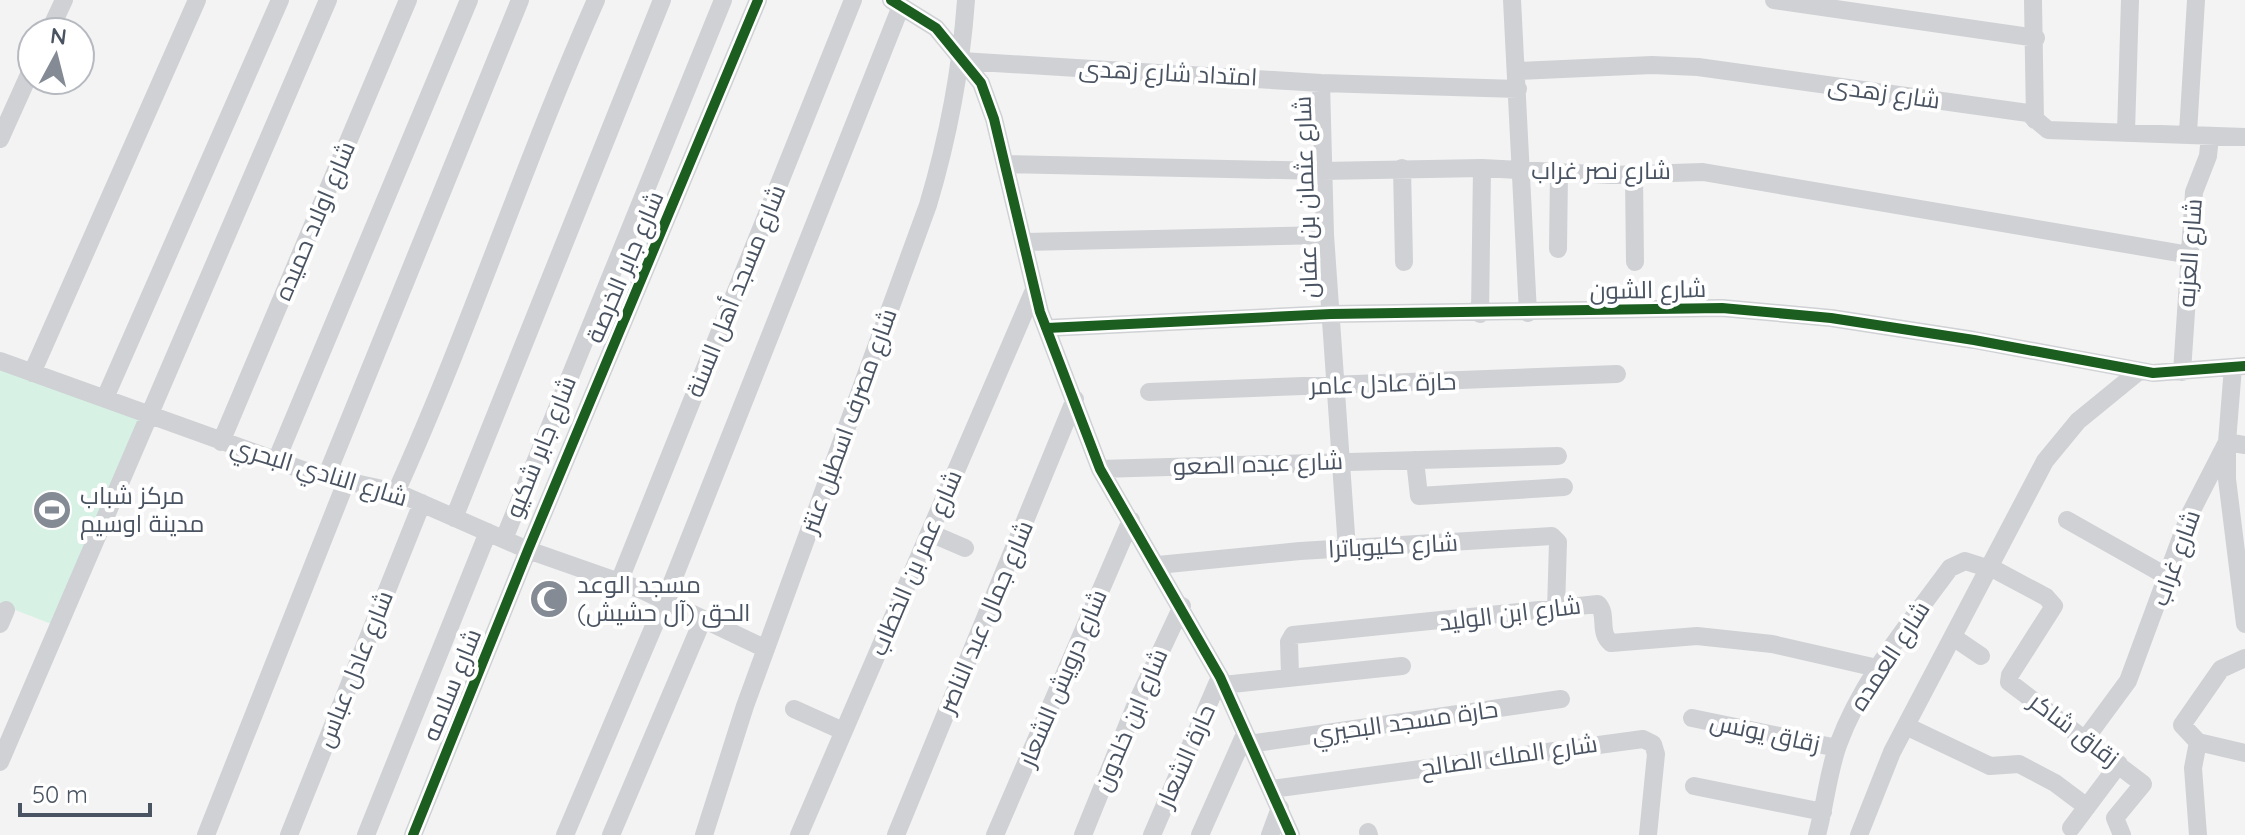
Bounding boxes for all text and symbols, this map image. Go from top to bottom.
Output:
north arrow [16,16,96,96]
text: N [49,21,68,51]
street label: امتداد شارع زهدى [1078,52,1258,94]
street label: شارع زهدى [1826,69,1942,117]
street label: شارع عثمان بن عفان [1286,95,1326,299]
street label: شارع اولاد حميده [267,137,363,305]
street label: شارع نصر غراب [1531,155,1671,187]
street label: شارع مسجد أهل السنة [679,180,793,402]
street label: شارع جابر الخرصة [579,186,671,348]
street label: شارع العزبه [2170,198,2210,308]
street label: شارع الشون [1589,273,1707,307]
street label: شارع مصرف اسطبل عنتر [793,304,905,540]
street label: حارة عادل عامر [1307,365,1457,401]
street label: شارع جابر شكيو [498,371,584,523]
street label: شارع النادي البحري [226,430,411,516]
street label: شارع عبده الصعو [1172,445,1344,483]
street label: شارع عمر بن الخطاب [862,465,970,661]
place label: مركز شباب مدينة اوسيم [80,480,204,540]
sports icon: مركز شباب مدينة اوسيم [31,489,73,531]
street label: شارع غراب [2144,506,2208,610]
street label: شارع جمال عبد الناصر [930,516,1041,720]
street label: شارع كليوباترا [1327,527,1459,565]
place label: مسجد الوعد الحق (آل حشيش) [577,569,750,628]
mosque icon: مسجد الوعد الحق (آل حشيش) [528,578,570,620]
street label: شارع درويش الشعار [1011,585,1115,773]
street label: شارع عادل عباس [309,586,401,752]
street label: شارع ابن الوليد [1437,589,1583,639]
street label: شارع العمده [1843,595,1937,717]
street label: شارع سلامه [415,624,489,746]
street label: شارع ابن خلدون [1087,644,1175,796]
street label: زقاق شاكر [2022,685,2125,773]
street label: حارة مسجد البحيري [1310,693,1500,753]
street label: حارة الشعار [1148,699,1221,814]
street label: زقاق يونس [1707,706,1823,759]
street label: شارع الملك الصالح [1419,728,1599,784]
scale bar [20,767,150,817]
text: 50 m [32,779,88,809]

